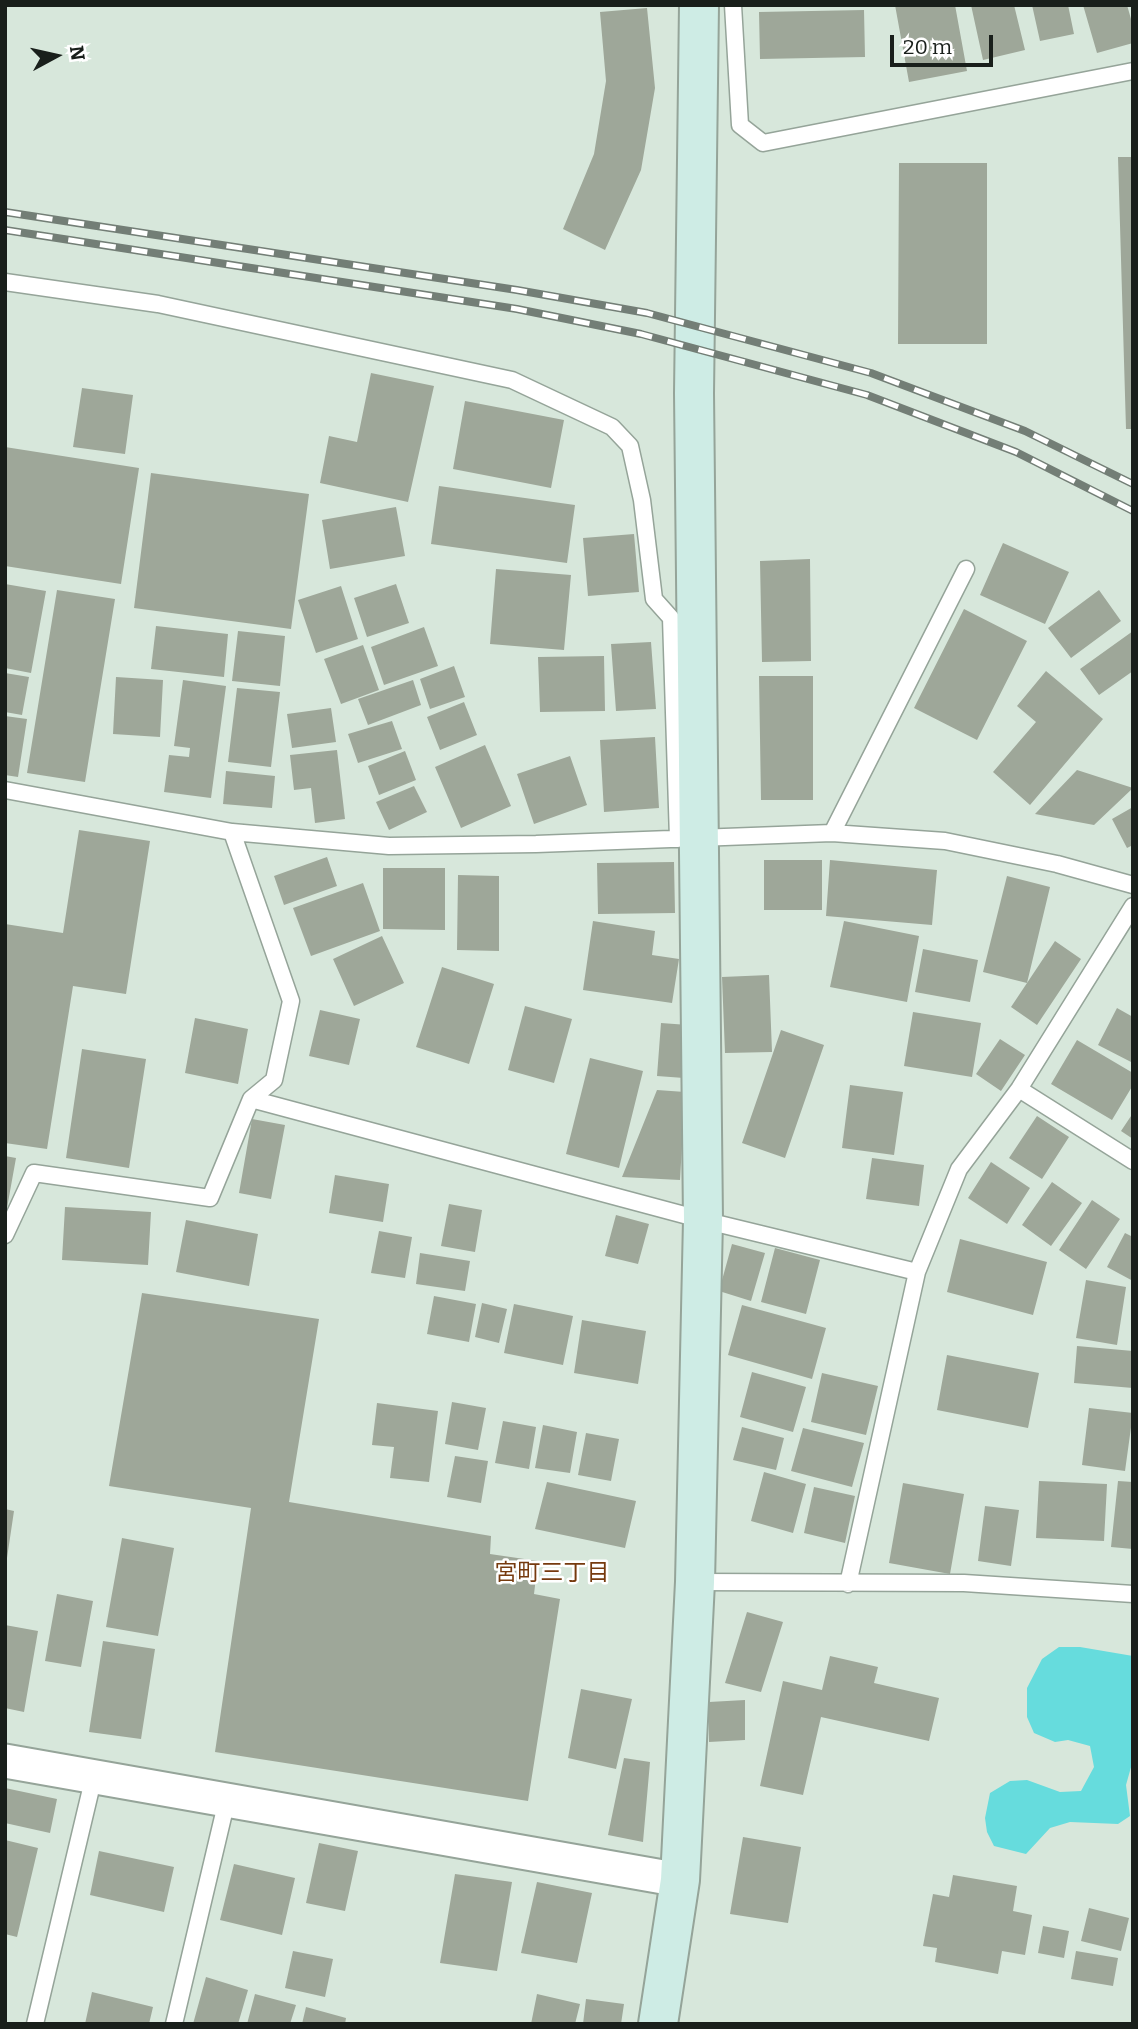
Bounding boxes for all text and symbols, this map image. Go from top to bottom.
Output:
north arrow [21,21,91,91]
scale bar [893,21,996,65]
text: 20 m [903,34,952,60]
text: N [65,44,90,62]
district label: 宮町三丁目 [495,1560,609,1588]

